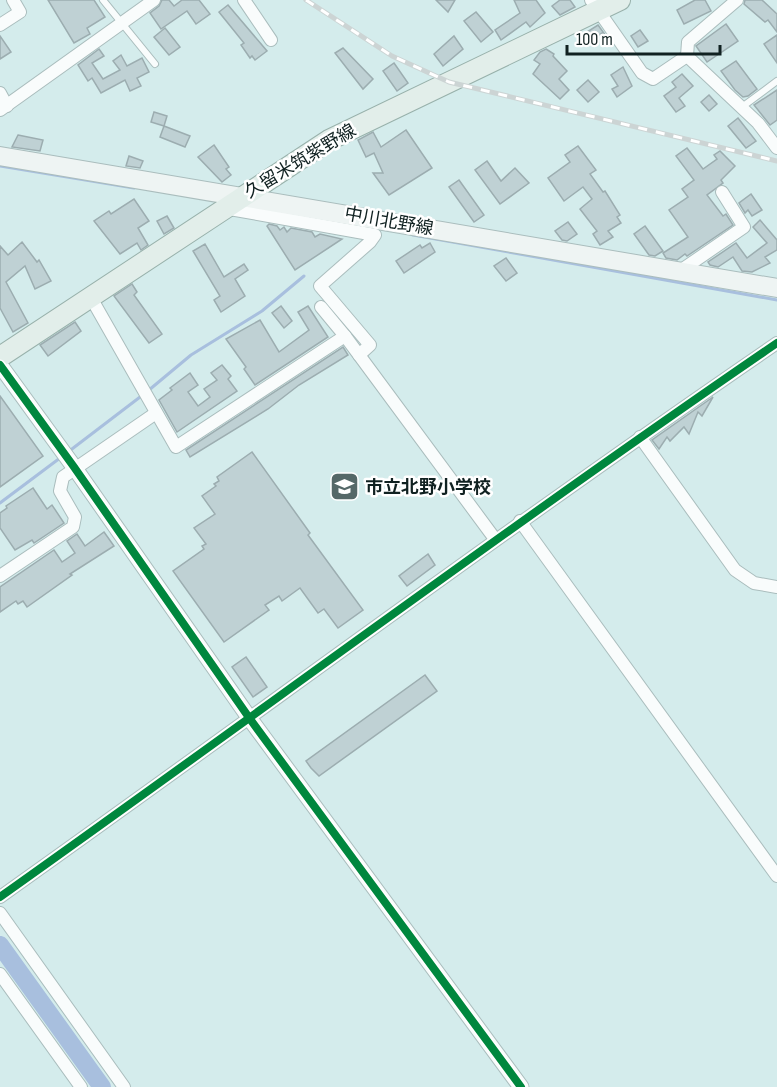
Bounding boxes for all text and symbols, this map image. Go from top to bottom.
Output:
scale bar [567,18,720,56]
text: 100 m [576,29,613,50]
street label: 久留米筑紫野線 [241,120,360,203]
street label: 中川北野線 [343,203,435,240]
school or university icon: 市立北野小学校 [328,471,360,503]
place label: 市立北野小学校 [365,477,491,498]

